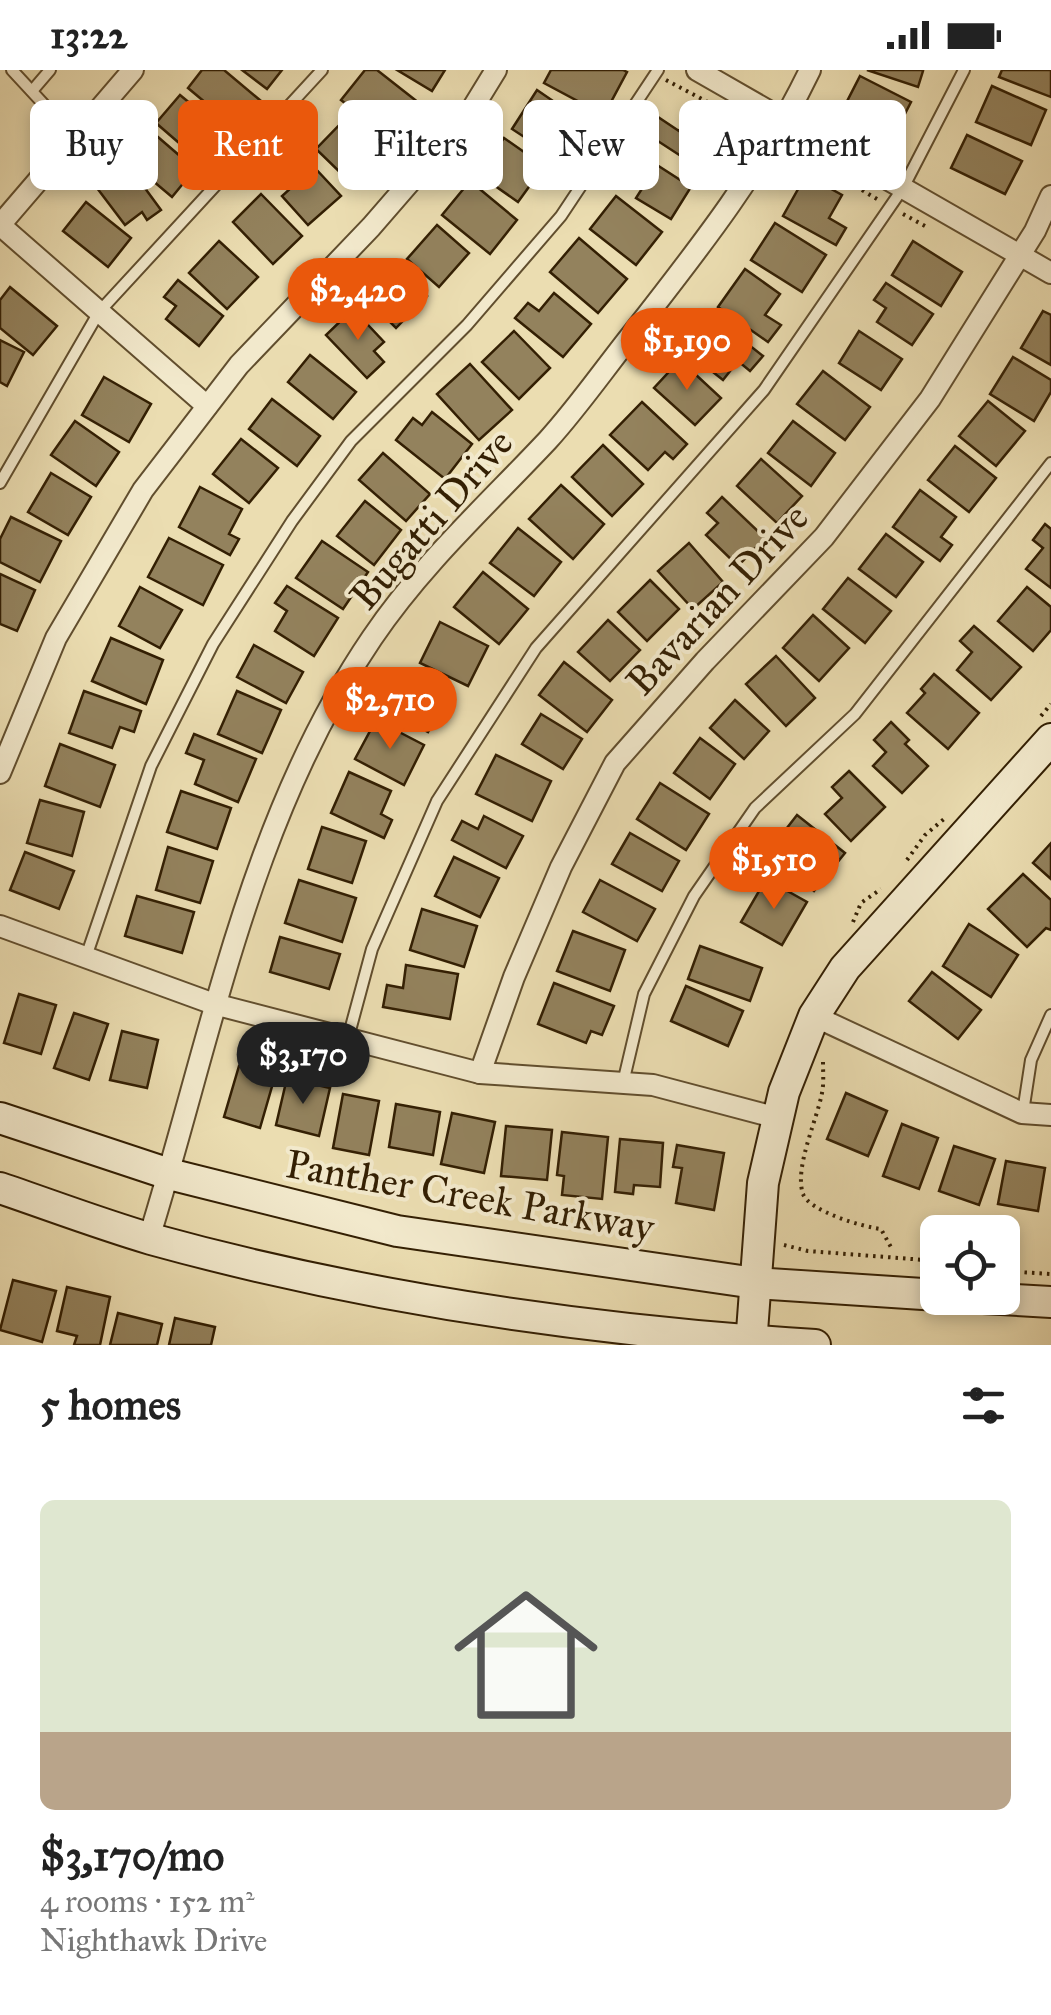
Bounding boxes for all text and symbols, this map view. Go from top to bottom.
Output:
text: 13:22 [50,12,127,58]
chip: Buy [30,100,158,190]
chip: Rent [178,100,318,190]
chip: Filters [338,100,503,190]
chip: New [523,100,659,190]
chip: Apartment [679,100,906,190]
pin: $2,420 [277,258,439,343]
text: $2,420 [310,271,406,310]
pin: $1,190 [606,308,768,393]
text: $1,190 [643,321,731,360]
street label: Bugatti Drive [340,419,523,620]
street label: Bavarian Drive [616,493,819,705]
pin: $2,710 [309,667,471,752]
text: $2,710 [345,680,435,719]
pin: $1,510 [693,827,855,912]
text: $1,510 [731,840,817,879]
pin: $3,170 [222,1022,384,1107]
text: $3,170 [259,1035,347,1074]
street label: Panther Creek Parkway [282,1139,659,1252]
map controls [920,1215,1020,1315]
button: locate [920,1215,1020,1315]
icon: filters [956,1378,1011,1433]
text: 5 homes [40,1379,181,1431]
icon: home [436,1565,616,1745]
text: $3,170/mo [40,1830,224,1882]
text: 4 rooms · 152 m² [40,1882,255,1921]
text: Nighthawk Drive [40,1921,267,1960]

